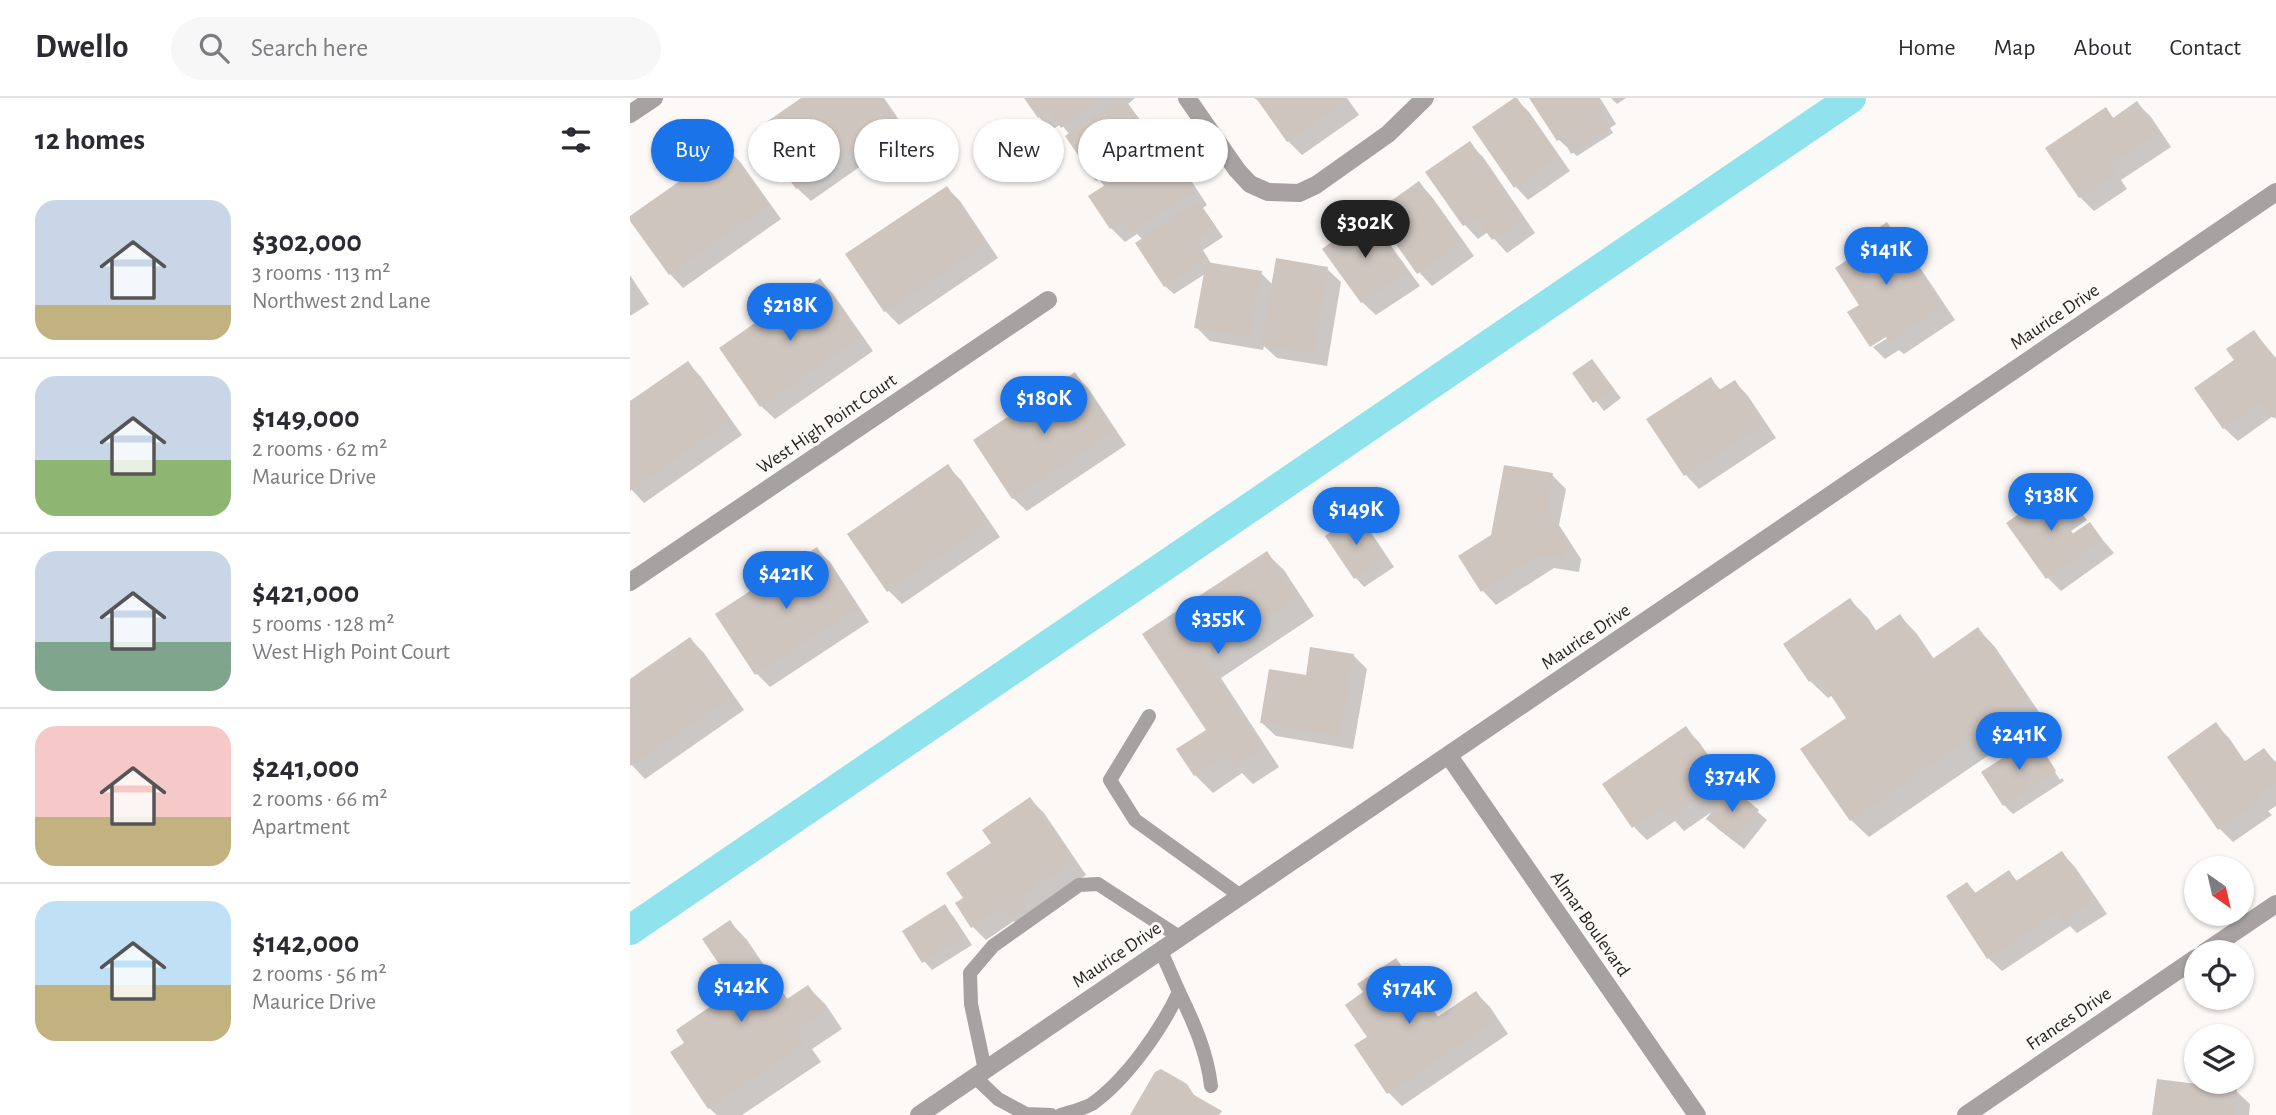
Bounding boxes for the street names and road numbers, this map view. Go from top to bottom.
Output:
street label: Maurice Drive [2007,280,2103,354]
street label: West High Point Court [754,370,900,478]
street label: Maurice Drive [1538,600,1634,674]
street label: Almar Boulevard [1547,868,1633,980]
street label: Maurice Drive [1069,918,1165,992]
street label: Frances Drive [2023,984,2115,1054]

